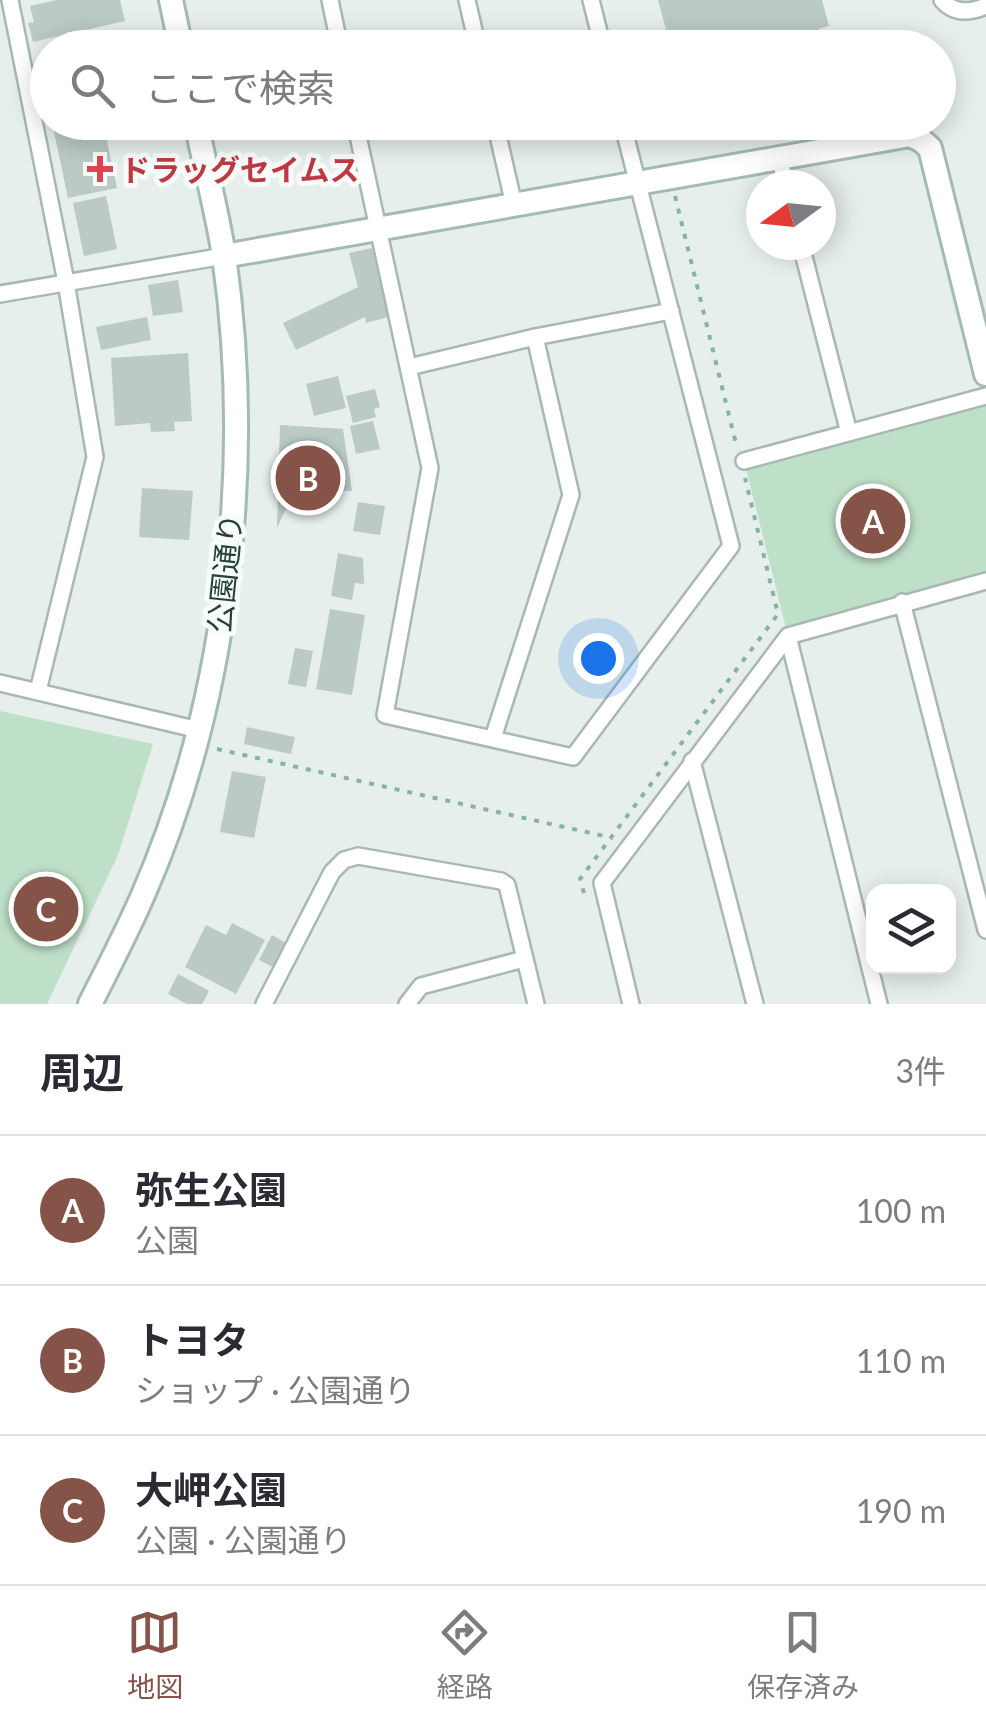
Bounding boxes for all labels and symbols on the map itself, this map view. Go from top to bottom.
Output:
place label: ドラッグセイムス [120,151,359,187]
marker: ドラッグセイムス [89,158,111,180]
north arrow [746,170,836,260]
pin: B [276,440,340,516]
pin: A [840,484,906,558]
street label: 公園通り [200,511,248,635]
your location [573,633,624,684]
pin: C [13,872,78,946]

